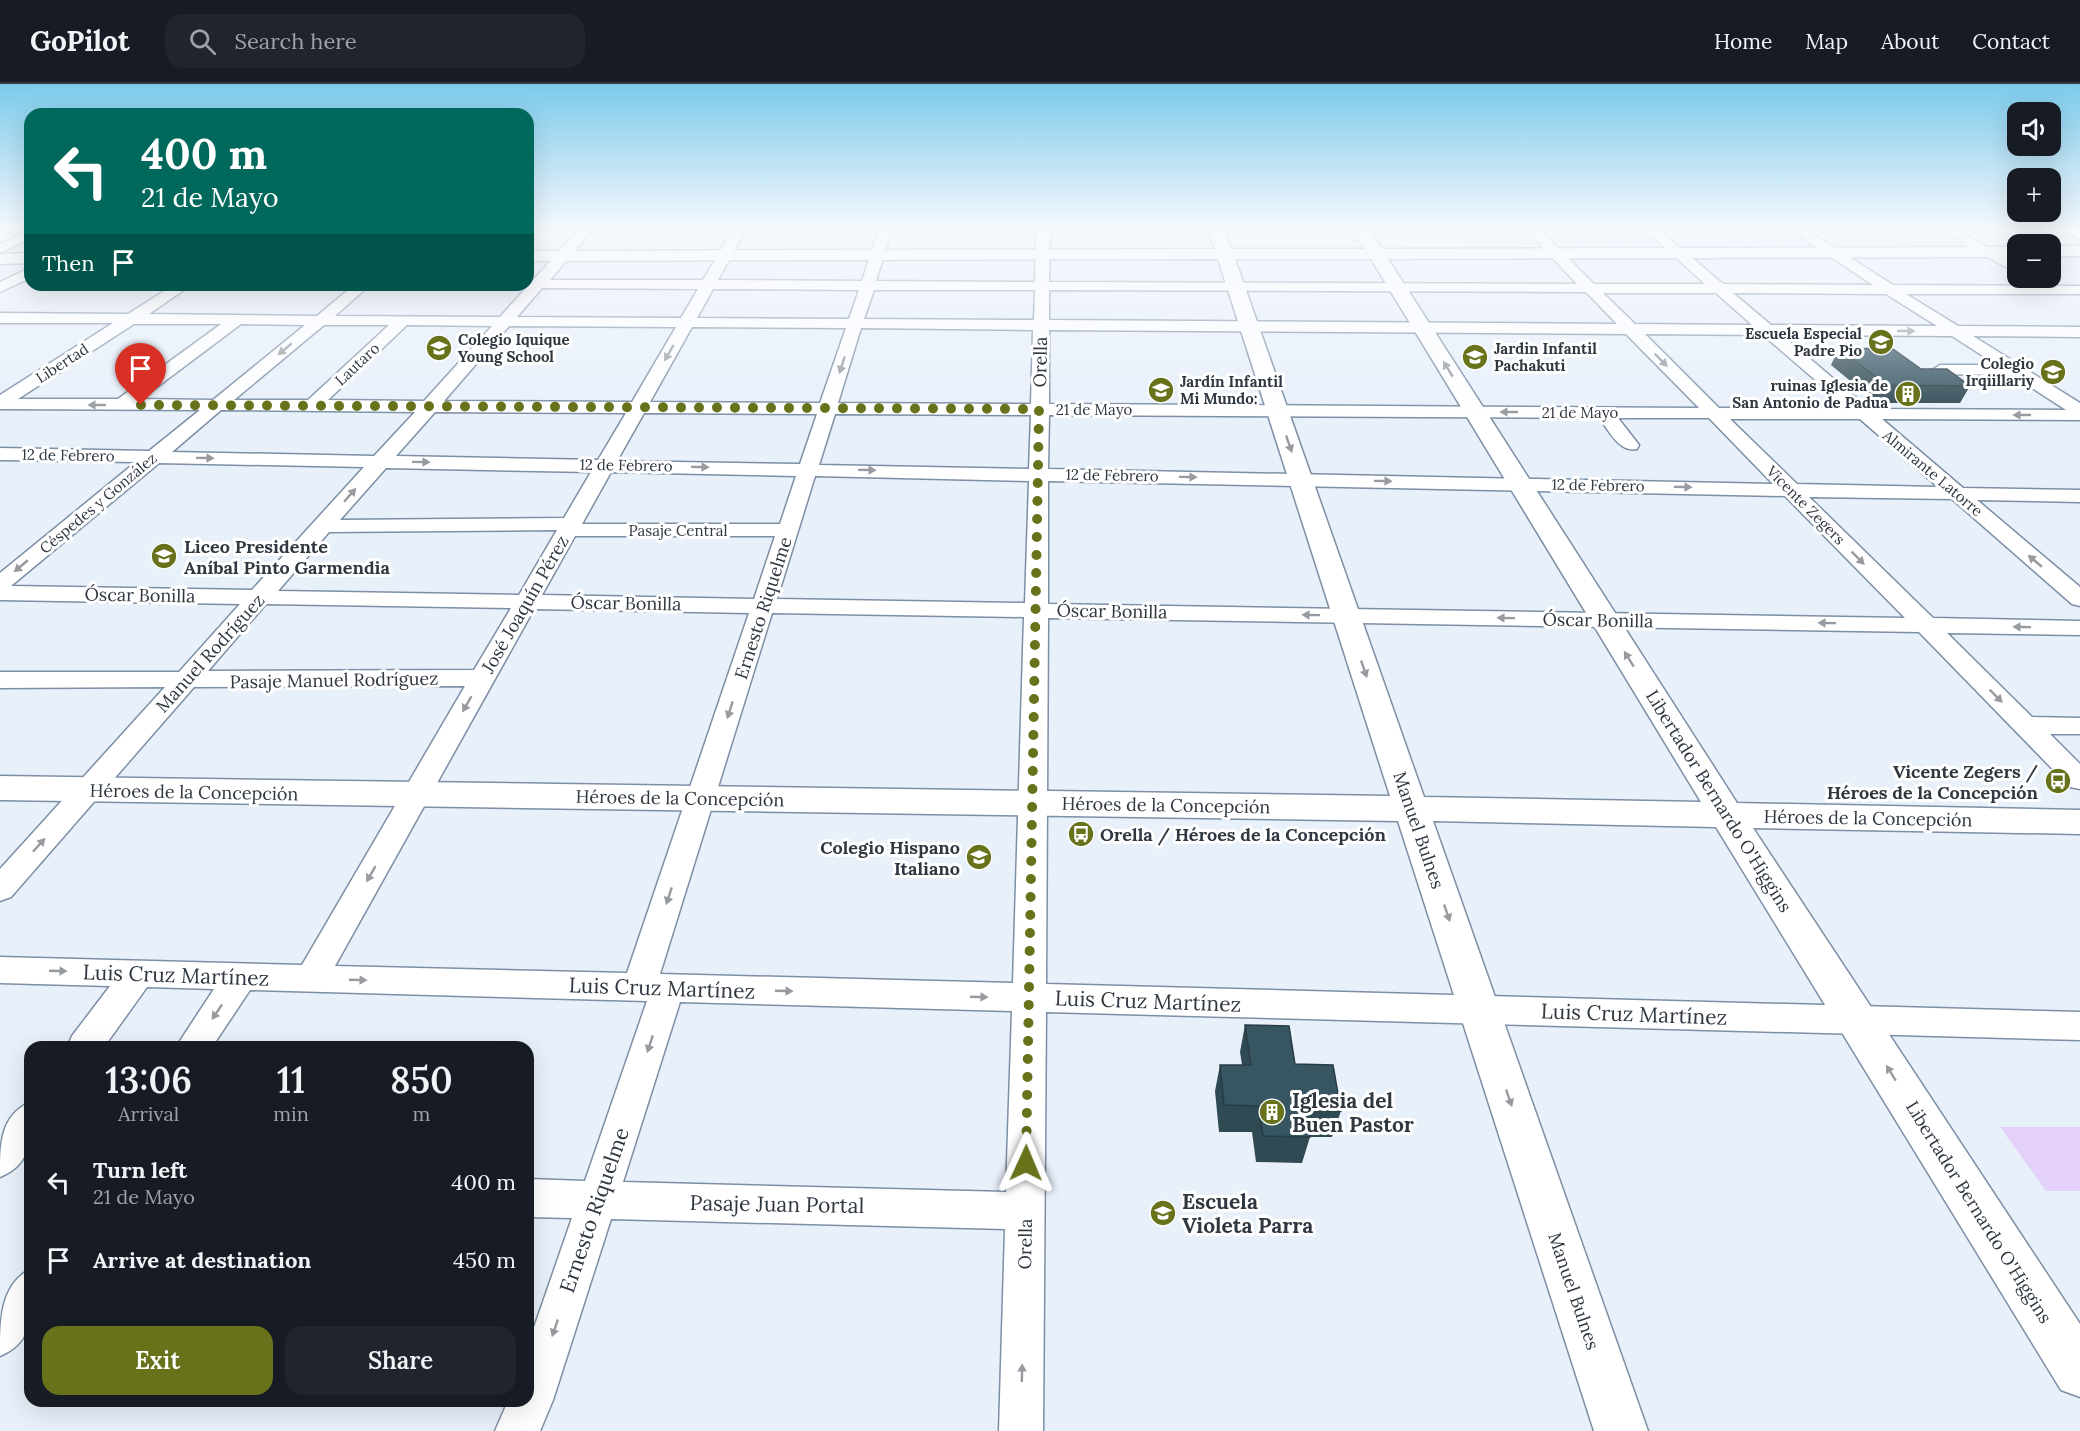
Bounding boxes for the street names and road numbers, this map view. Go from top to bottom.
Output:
street label: Orella [1028,336,1052,388]
street label: Lautaro [331,338,384,389]
street label: Libertad [32,339,92,387]
street label: 21 de Mayo [1056,400,1132,419]
street label: 21 de Mayo [1542,403,1618,422]
street label: Almirante Latorre [1879,425,1987,520]
street label: 12 de Febrero [21,445,115,465]
street label: Céspedes y González [36,448,160,558]
street label: 12 de Febrero [579,455,673,475]
street label: Vicente Zegers [1762,461,1849,548]
street label: 12 de Febrero [1065,465,1159,485]
street label: 12 de Febrero [1551,475,1645,495]
street label: Pasaje Central [628,521,728,540]
street label: José Joaquín Pérez [476,531,574,678]
street label: Ernesto Riquelme [729,534,797,682]
street label: Óscar Bonilla [84,583,196,607]
street label: Manuel Rodríguez [151,589,269,717]
street label: Óscar Bonilla [570,591,682,615]
street label: Óscar Bonilla [1056,599,1168,623]
street label: Óscar Bonilla [1542,608,1654,632]
street label: Pasaje Manuel Rodríguez [229,667,439,693]
street label: Libertador Bernardo O'Higgins [1641,686,1797,916]
street label: Manuel Bulnes [1388,768,1450,892]
street label: Héroes de la Concepción [89,779,299,805]
street label: Héroes de la Concepción [575,785,785,811]
street label: Héroes de la Concepción [1061,792,1271,818]
street label: Héroes de la Concepción [1763,805,1973,831]
street label: Luis Cruz Martínez [82,958,270,992]
street label: Luis Cruz Martínez [568,971,756,1005]
street label: Luis Cruz Martínez [1054,984,1242,1018]
street label: Luis Cruz Martínez [1540,997,1728,1031]
street label: Libertador Bernardo O'Higgins [1901,1097,2057,1327]
street label: Ernesto Riquelme [553,1124,635,1296]
street label: Pasaje Juan Portal [689,1189,865,1219]
street label: Orella [1013,1218,1037,1270]
street label: Manuel Bulnes [1543,1229,1605,1353]

